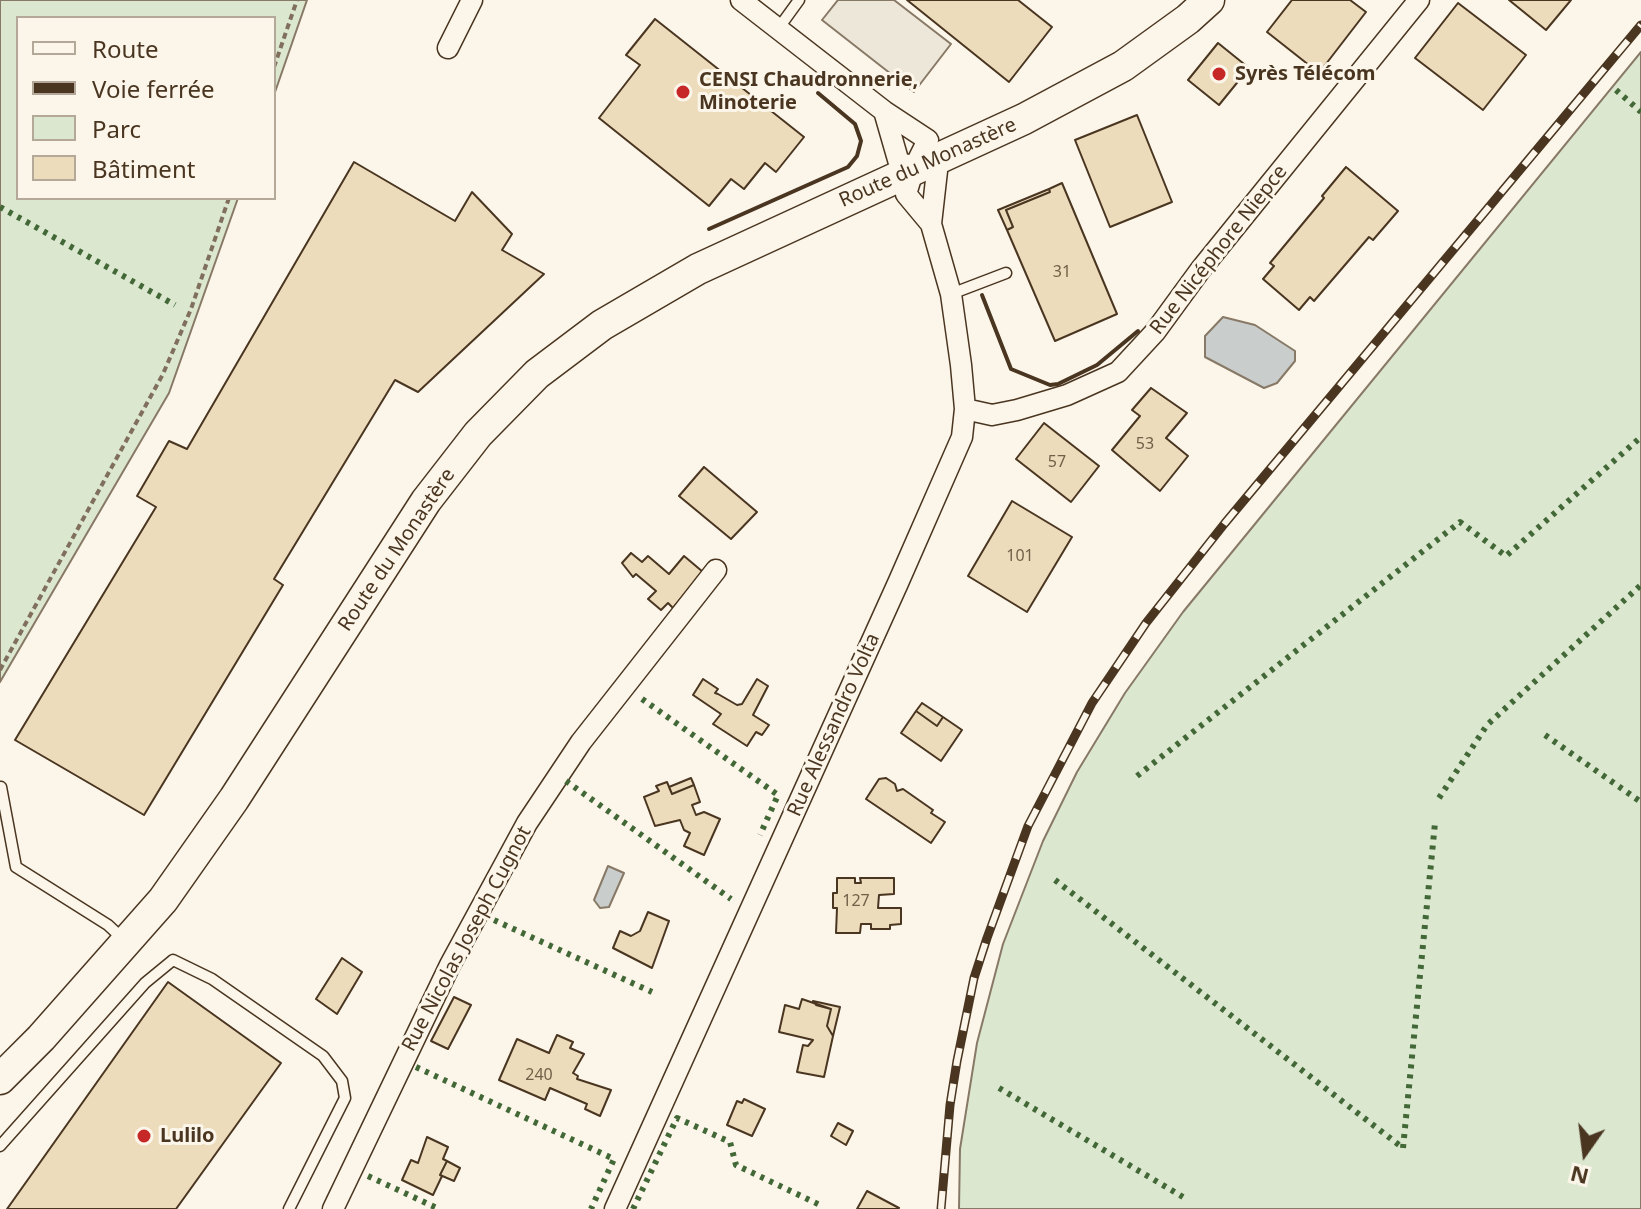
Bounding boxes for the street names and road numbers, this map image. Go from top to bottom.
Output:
street label: Route du Monastère [836,113,1020,213]
street label: Rue Nicéphore Niepce [1145,160,1293,340]
street label: Route du Monastère [334,464,460,636]
street label: Rue Alessandro Volta [783,630,885,820]
street label: Rue Nicolas Joseph Cugnot [397,822,537,1056]

